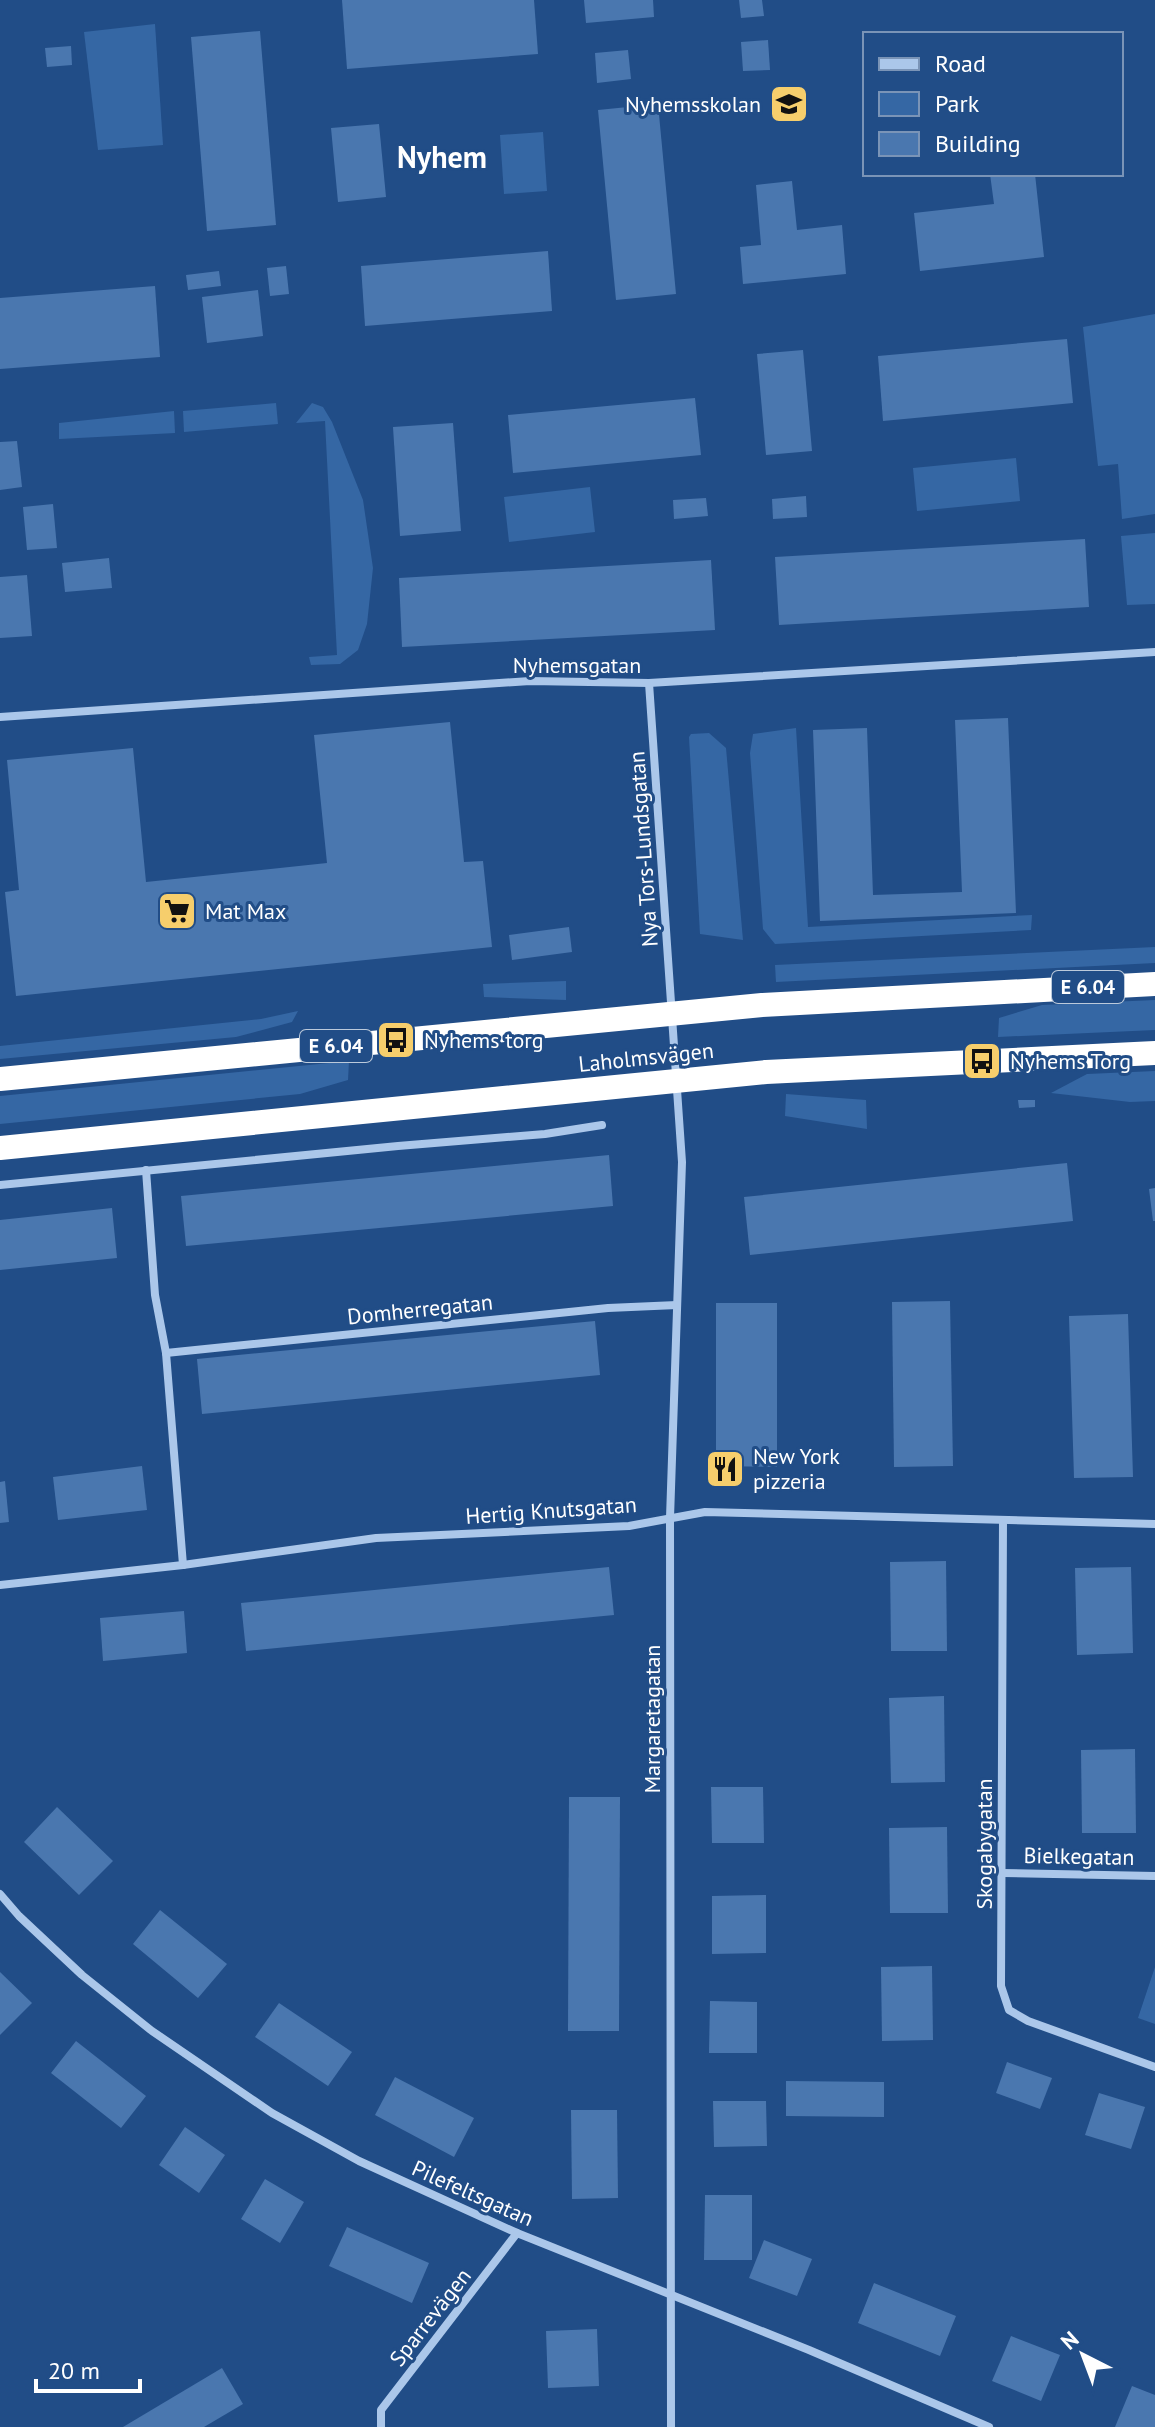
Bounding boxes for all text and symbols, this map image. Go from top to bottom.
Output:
legend [863,32,1123,176]
text: Road [935,48,986,79]
school or university icon: Nyhemsskolan [768,83,810,125]
text: Park [935,88,980,119]
place label: Nyhemsskolan [625,90,761,118]
text: Building [935,128,1021,159]
district label: Nyhem [397,137,487,176]
street label: Nyhemsgatan [513,651,641,679]
street label: Nya Tors-Lundsgatan [622,750,664,948]
supermarket icon: Mat Max [156,890,198,932]
place label: Mat Max [205,897,286,925]
road number: E 6.04 [1052,971,1124,1003]
bus stop icon: Nyhems torg [375,1019,417,1061]
place label: Nyhems torg [424,1026,544,1054]
road number: E 6.04 [300,1030,372,1062]
street label: Laholmsvägen [577,1036,715,1078]
bus stop icon: Nyhems Torg [961,1040,1003,1082]
place label: Nyhems Torg [1010,1047,1131,1075]
street label: Domherregatan [346,1287,494,1331]
place label: New York pizzeria [753,1442,840,1495]
restaurant icon: New York pizzeria [704,1448,746,1490]
street label: Hertig Knutsgatan [464,1490,638,1530]
street label: Margaretagatan [638,1645,666,1793]
street label: Skogabygatan [970,1778,998,1910]
street label: Bielkegatan [1023,1841,1135,1871]
street label: Pilefeltsgatan [408,2154,538,2232]
street label: Sparrevägen [383,2262,477,2372]
north arrow [1043,2315,1123,2395]
text: N [1055,2325,1084,2355]
scale bar [36,2343,140,2393]
text: 20 m [48,2355,100,2386]

